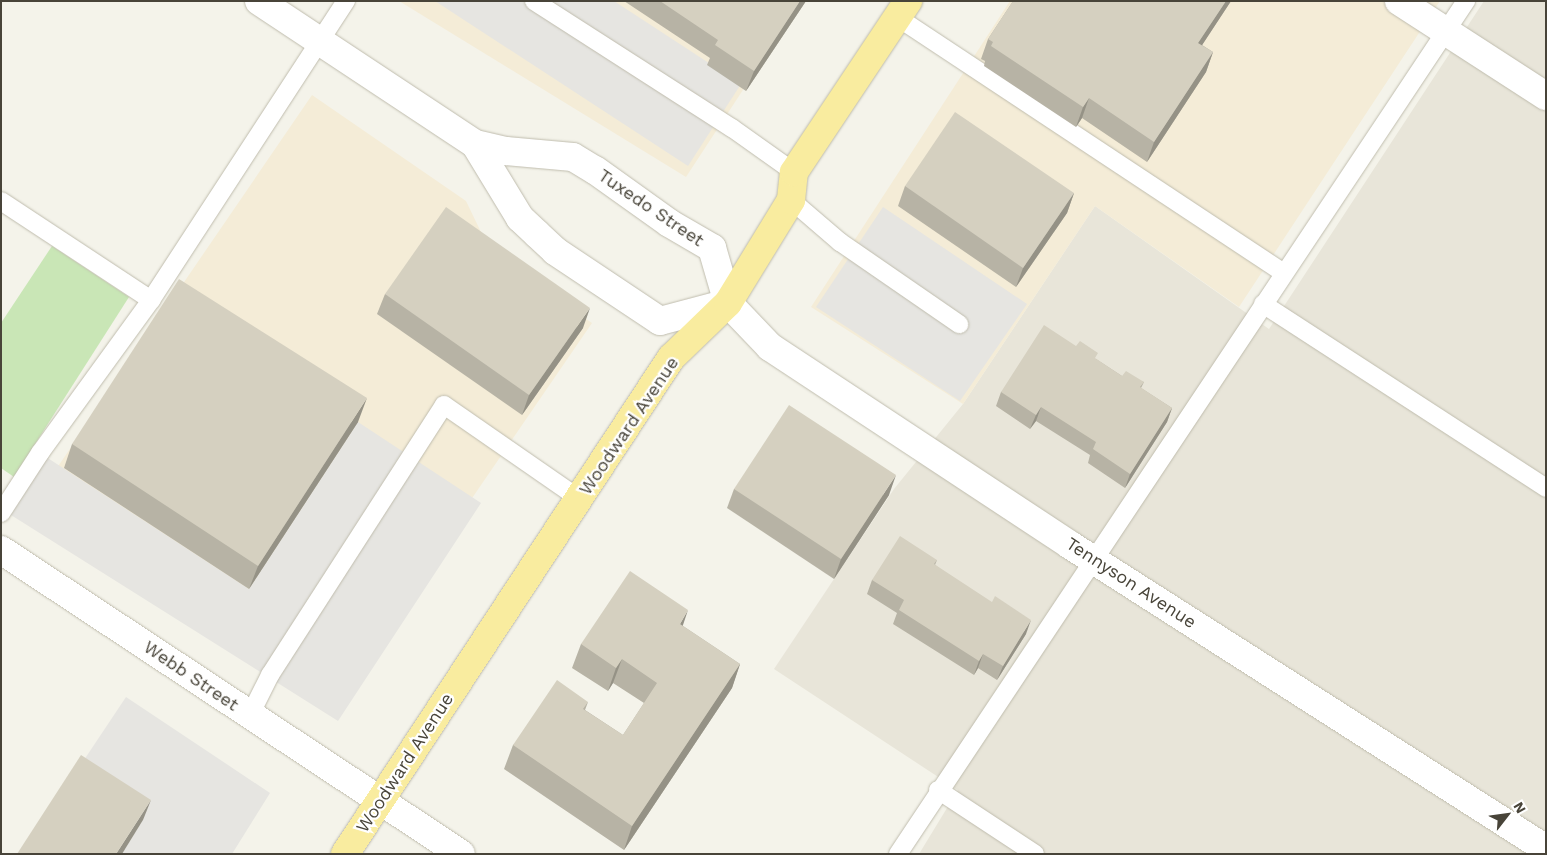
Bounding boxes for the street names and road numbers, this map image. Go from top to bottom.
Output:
street label: Tuxedo Street [594,165,708,251]
street label: Woodward Avenue [575,352,683,500]
street label: Tennyson Avenue [1062,533,1200,633]
street label: Webb Street [139,636,243,716]
street label: Woodward Avenue [352,689,458,837]

